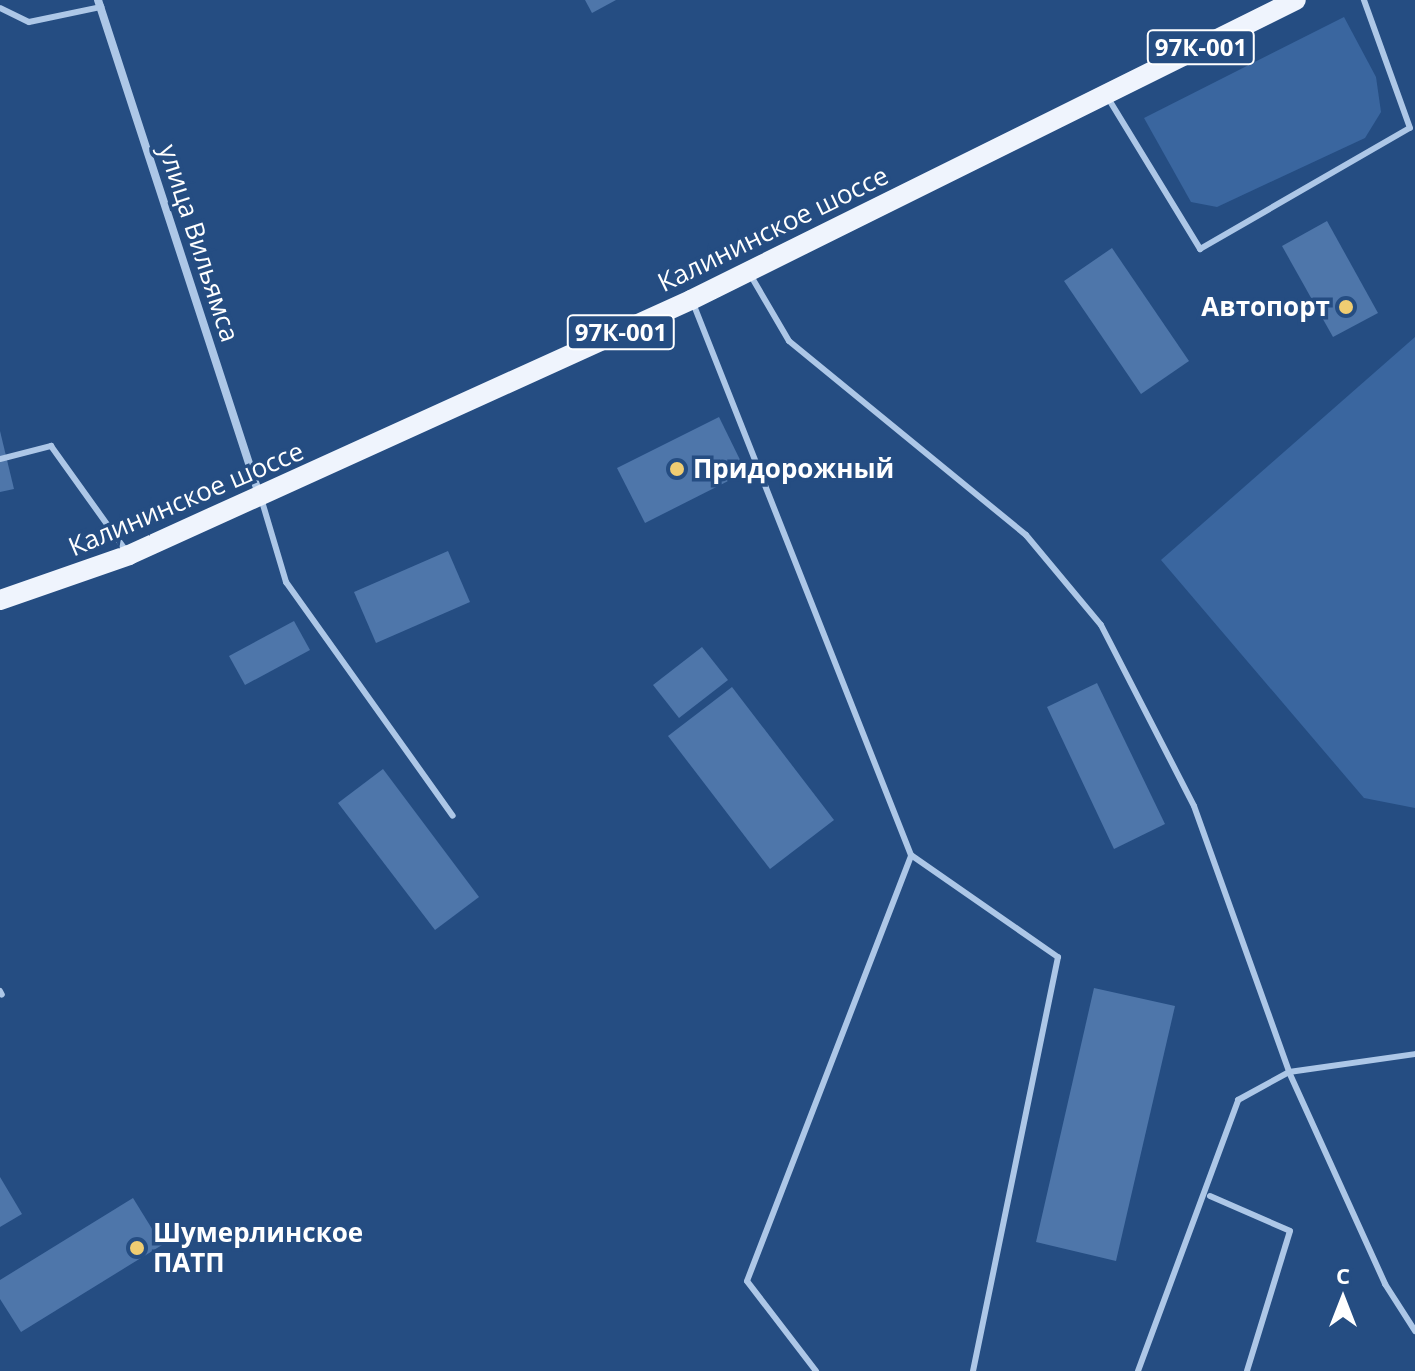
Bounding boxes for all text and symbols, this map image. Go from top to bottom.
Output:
road number: 97К-001 [1145,27,1257,67]
street label: улица Вильямса [152,140,246,346]
street label: Калининское шоссе [653,160,893,298]
place label: Автопорт [1201,291,1330,323]
marker: Автопорт [1337,298,1355,316]
road number: 97К-001 [565,312,677,352]
street label: Калининское шоссе [64,435,308,563]
place label: Придорожный [693,453,894,485]
marker: Придорожный [668,460,686,478]
place label: Шумерлинское ПАТП [153,1217,363,1278]
marker: Шумерлинское ПАТП [128,1239,146,1257]
north arrow [1303,1259,1383,1339]
text: С [1336,1260,1350,1290]

